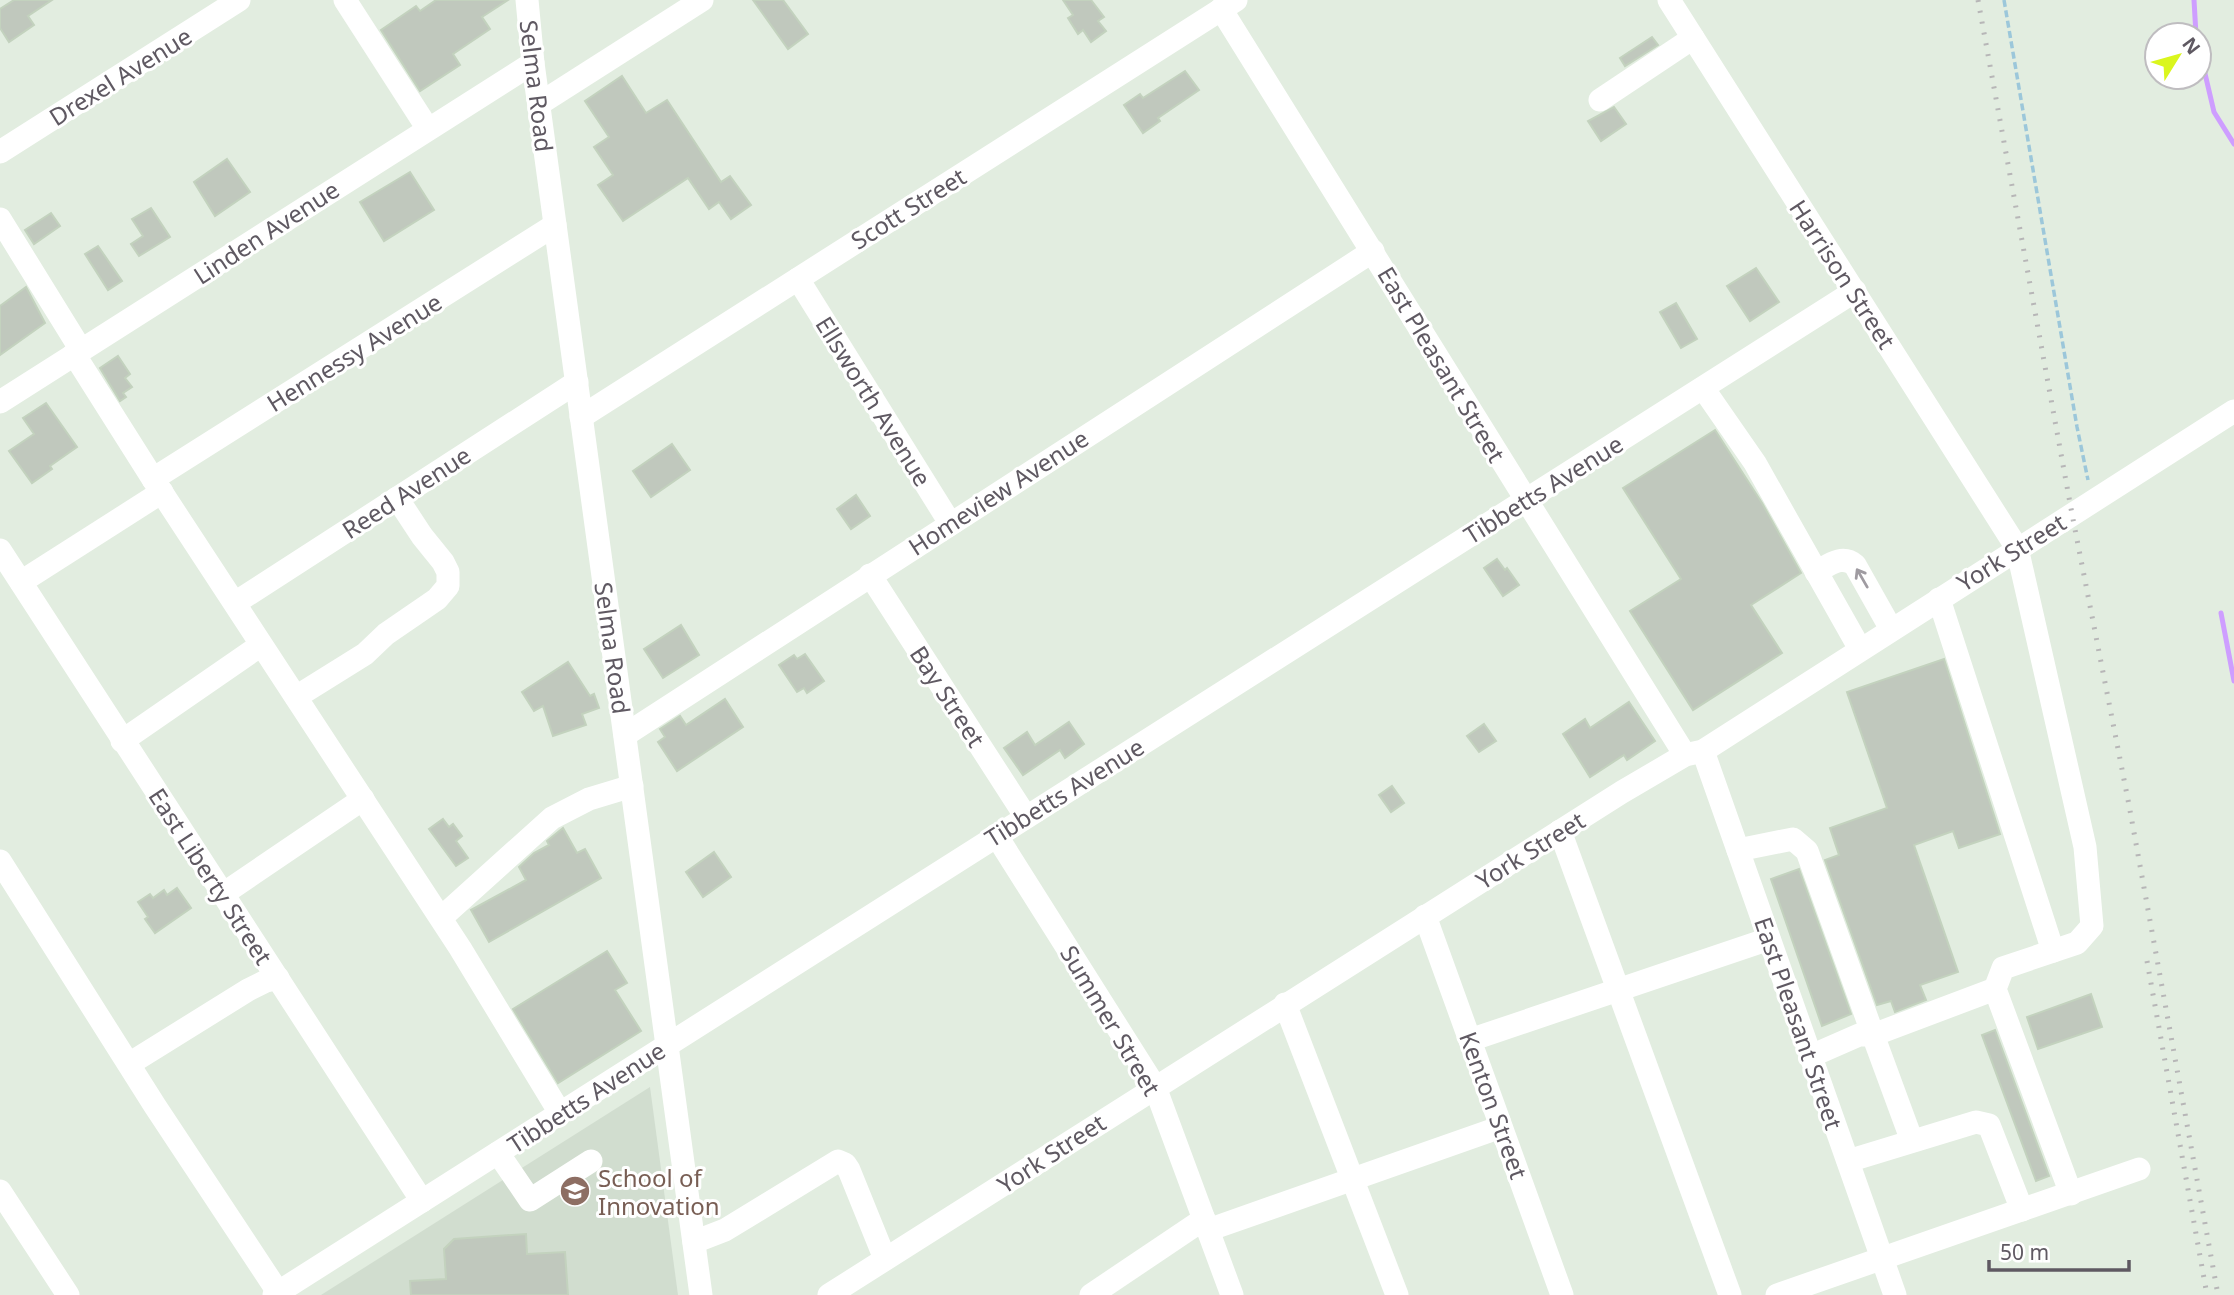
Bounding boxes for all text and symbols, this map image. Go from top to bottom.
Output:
street label: Selma Road [513,18,561,154]
street label: Drexel Avenue [42,19,198,133]
north arrow [2143,21,2213,91]
text: N [2177,32,2207,60]
street label: Scott Street [844,159,972,256]
street label: Linden Avenue [187,173,345,291]
street label: Harrison Street [1782,193,1904,355]
street label: East Pleasant Street [1371,260,1514,468]
street label: Hennessy Avenue [260,285,448,419]
street label: Ellsworth Avenue [808,310,940,492]
street label: Homeview Avenue [902,421,1094,563]
street label: Tibbetts Avenue [1457,427,1629,551]
street label: Reed Avenue [335,438,477,546]
street label: York Street [1950,505,2072,599]
one-way arrow [1855,568,1868,589]
street label: Selma Road [587,580,639,716]
street label: Bay Street [903,639,993,753]
street label: Tibbetts Avenue [978,730,1150,854]
street label: East Liberty Street [142,781,281,971]
street label: York Street [1469,803,1591,897]
street label: East Pleasant Street [1747,912,1851,1134]
street label: Summer Street [1053,939,1169,1101]
street label: Kenton Street [1452,1027,1536,1184]
street label: Tibbetts Avenue [501,1034,671,1160]
street label: York Street [990,1106,1112,1200]
place label: School of Innovation [598,1161,720,1222]
school or university icon: School of Innovation [558,1174,592,1208]
scale bar [1989,1228,2129,1272]
text: 50 m [2000,1238,2049,1266]

